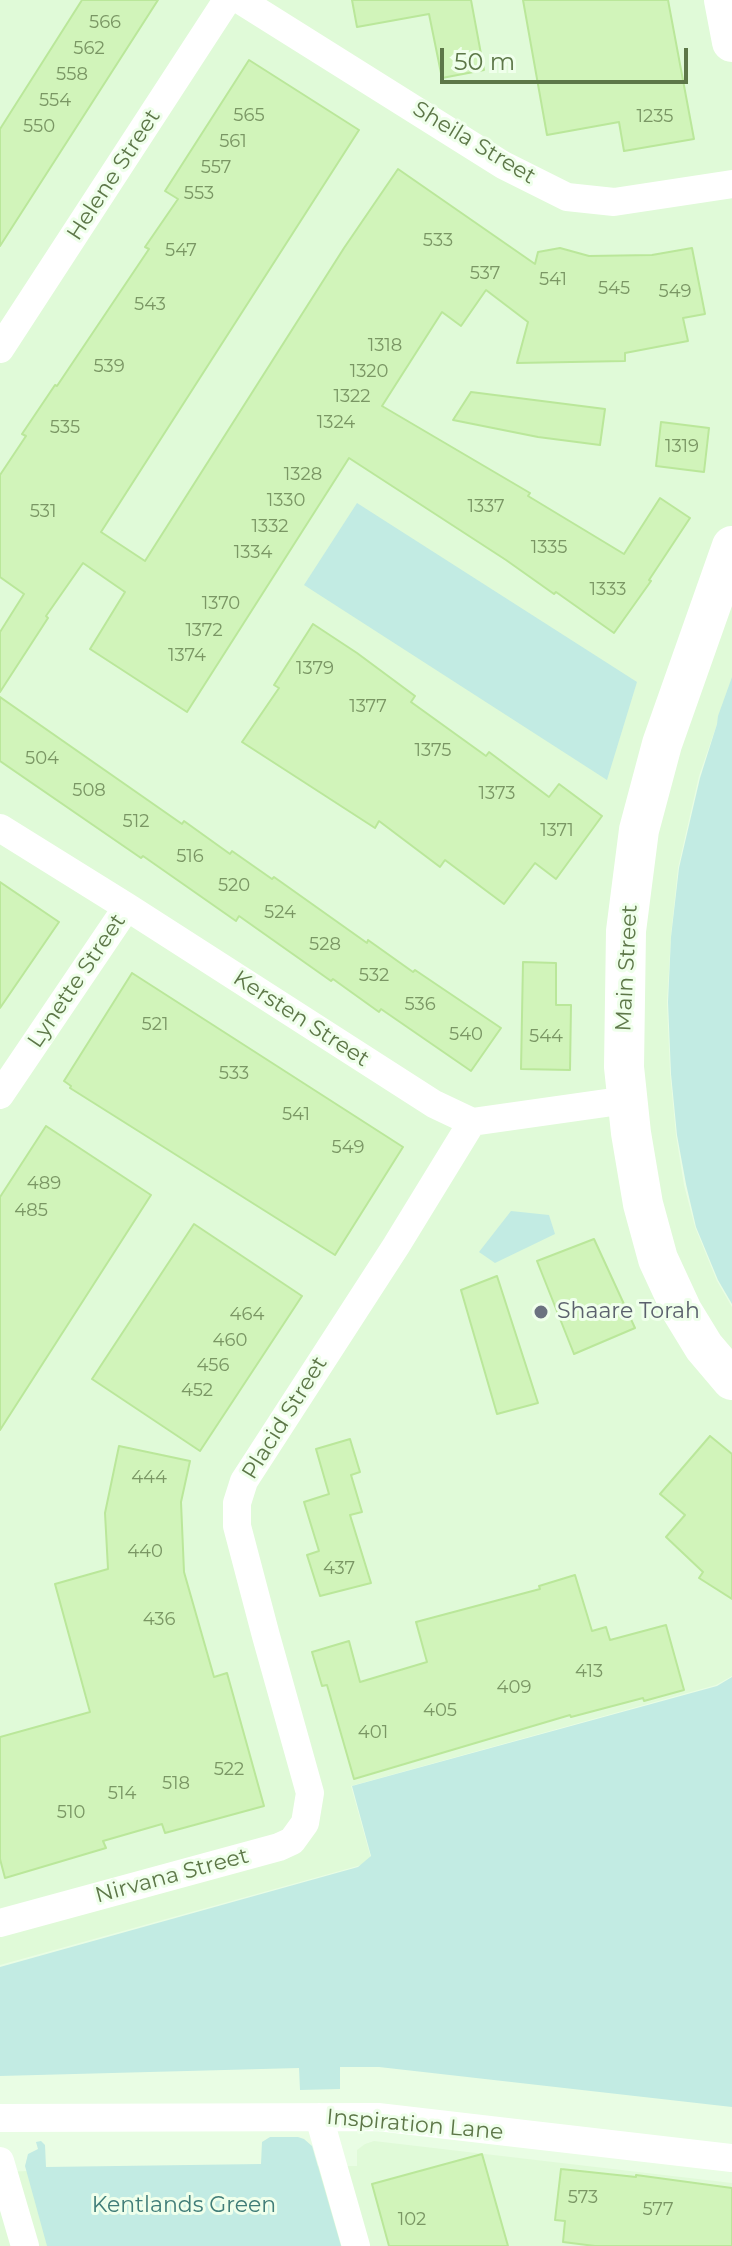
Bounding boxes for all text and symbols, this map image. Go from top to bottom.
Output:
house number: 566 [89,12,121,34]
scale bar [444,32,692,82]
house number: 562 [73,38,105,60]
text: 50 m [454,47,515,76]
house number: 558 [56,64,88,86]
house number: 554 [39,90,71,112]
street label: Sheila Street [408,96,540,190]
street label: Helene Street [62,105,166,245]
house number: 565 [233,105,265,127]
house number: 1235 [637,106,673,128]
house number: 550 [23,116,55,138]
house number: 561 [219,131,247,153]
house number: 557 [201,157,231,179]
house number: 553 [184,183,214,205]
house number: 533 [423,230,453,252]
house number: 547 [165,240,197,262]
house number: 537 [470,263,500,285]
house number: 541 [539,269,567,291]
house number: 545 [598,278,630,300]
house number: 549 [659,281,691,303]
house number: 543 [134,294,166,316]
house number: 1318 [368,335,402,357]
house number: 539 [93,356,125,378]
house number: 1320 [350,361,388,383]
house number: 1322 [333,386,371,408]
house number: 1324 [317,412,355,434]
house number: 535 [50,417,80,439]
house number: 1319 [665,436,699,458]
house number: 1328 [284,464,322,486]
house number: 1330 [267,490,305,512]
house number: 1337 [467,496,505,518]
house number: 531 [30,501,56,523]
house number: 1332 [252,516,288,538]
house number: 1335 [531,537,567,559]
house number: 1334 [234,542,272,564]
house number: 1333 [590,579,626,601]
house number: 1370 [202,593,240,615]
house number: 1372 [185,620,223,642]
house number: 1374 [168,645,206,667]
house number: 1379 [296,658,334,680]
house number: 1377 [349,696,387,718]
house number: 1375 [415,740,451,762]
house number: 504 [25,748,59,770]
house number: 508 [72,780,106,802]
house number: 1373 [478,783,516,805]
house number: 512 [123,811,149,833]
house number: 1371 [540,820,574,842]
house number: 516 [176,846,204,868]
house number: 520 [218,875,250,897]
house number: 524 [264,902,296,924]
street label: Main Street [610,904,644,1032]
street label: Lynette Street [23,909,131,1053]
house number: 528 [309,934,341,956]
street label: Kersten Street [228,965,374,1073]
house number: 532 [359,965,389,987]
house number: 536 [404,994,436,1016]
house number: 521 [142,1014,168,1036]
house number: 540 [449,1024,483,1046]
house number: 544 [529,1026,563,1048]
house number: 533 [219,1063,249,1085]
house number: 541 [282,1104,310,1126]
house number: 549 [332,1137,364,1159]
house number: 489 [27,1173,61,1195]
house number: 485 [14,1200,48,1222]
place label: Shaare Torah [557,1299,700,1325]
marker: Shaare Torah [532,1303,550,1321]
house number: 464 [230,1304,264,1326]
house number: 460 [213,1330,247,1352]
street label: Placid Street [237,1352,333,1484]
house number: 456 [196,1355,230,1377]
house number: 452 [181,1380,213,1402]
house number: 444 [131,1467,167,1489]
house number: 440 [127,1541,163,1563]
house number: 437 [323,1558,355,1580]
house number: 436 [143,1609,175,1631]
house number: 413 [575,1661,603,1683]
house number: 409 [497,1677,531,1699]
house number: 405 [423,1700,457,1722]
house number: 401 [358,1722,388,1744]
house number: 522 [214,1759,244,1781]
house number: 518 [162,1773,190,1795]
house number: 514 [108,1783,136,1805]
house number: 510 [57,1802,85,1824]
street label: Nirvana Street [92,1843,252,1909]
street label: Inspiration Lane [326,2104,504,2146]
house number: 573 [568,2187,598,2209]
park label: Kentlands Green [92,2193,276,2219]
house number: 577 [642,2199,674,2221]
house number: 102 [398,2209,426,2231]

